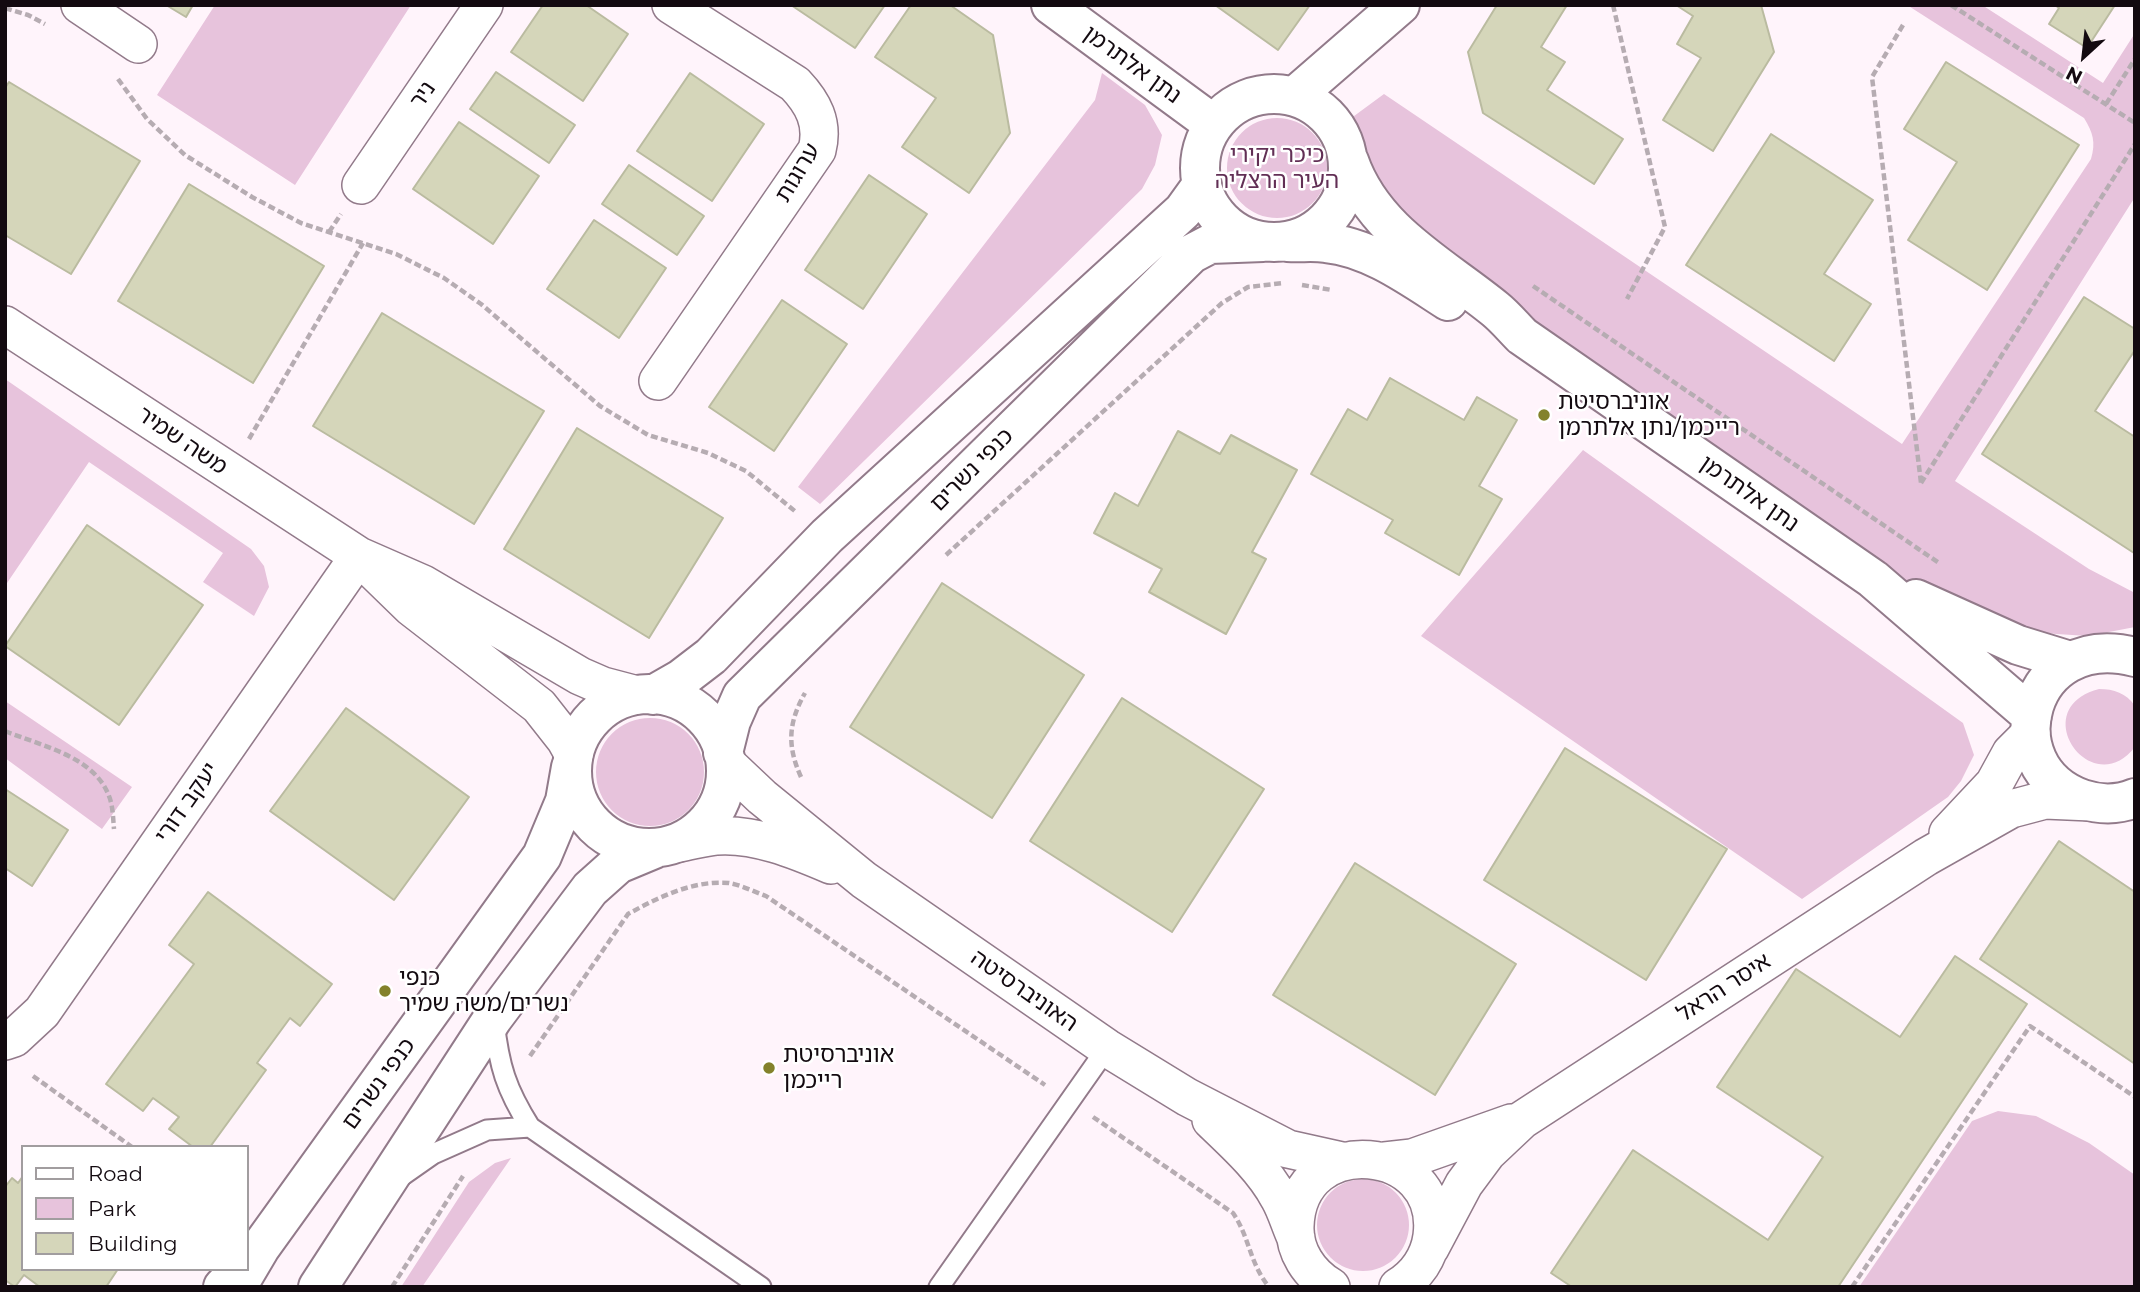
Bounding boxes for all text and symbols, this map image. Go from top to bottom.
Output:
street label: נתן אלתרמן [1078,20,1186,110]
north arrow [2049,21,2119,91]
text: N [2062,61,2086,89]
street label: ניר [404,76,442,114]
street label: ערוגות [770,139,826,207]
park label: כיכר יקירי העיר הרצליה [1215,141,1339,195]
place label: אוניברסיטת רייכמן/נתן אלתרמן [1558,388,1740,442]
street label: משה שמיר [132,401,232,481]
marker: אוניברסיטת רייכמן/נתן אלתרמן [1536,407,1552,423]
street label: כנפי נשרים [925,423,1019,517]
street label: נתן אלתרמן [1694,450,1804,538]
street label: יעקב דורי [149,757,225,849]
street label: האוניברסיטה [965,944,1083,1038]
street label: איסר הראל [1672,948,1776,1028]
place label: כנפי נשרים/משה שמיר [399,964,569,1018]
marker: כנפי נשרים/משה שמיר [377,983,393,999]
street label: כנפי נשרים [337,1033,421,1135]
place label: אוניברסיטת רייכמן [783,1041,894,1095]
marker: אוניברסיטת רייכמן [761,1060,777,1076]
legend [21,1145,248,1271]
text: Road [88,1161,143,1186]
text: Park [88,1196,136,1221]
text: Building [88,1231,178,1256]

